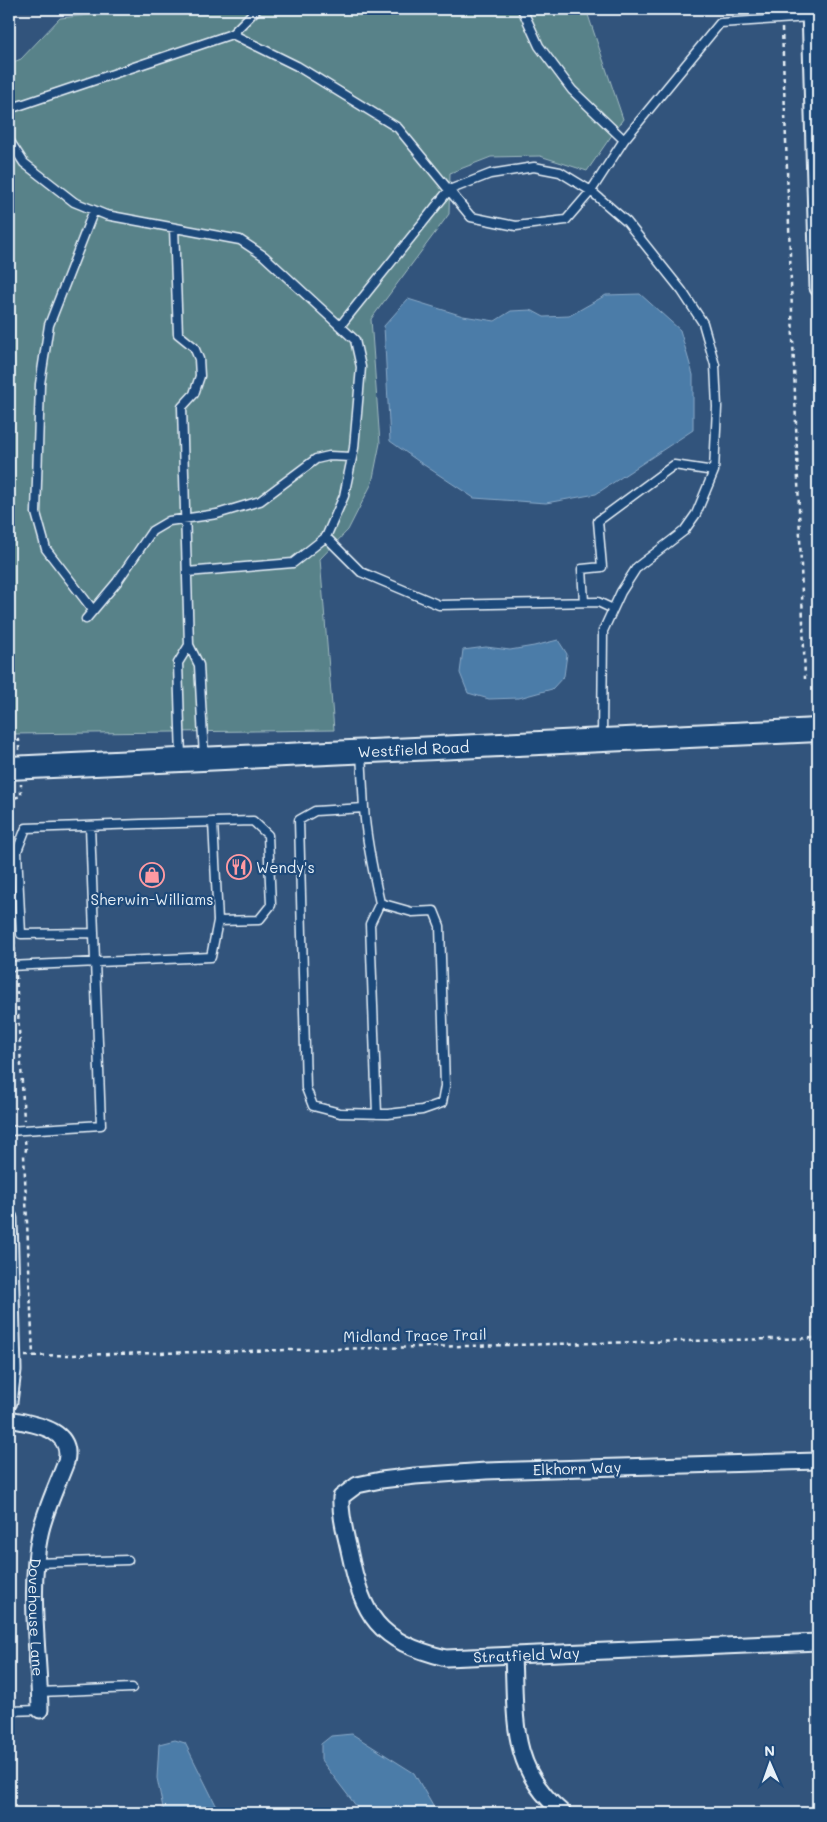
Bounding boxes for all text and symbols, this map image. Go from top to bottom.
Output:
street label: Westfield Road [357,736,470,762]
restaurant icon: Wendy's [226,854,252,880]
place label: Wendy's [256,857,315,877]
shop icon: Sherwin-Williams [139,862,165,888]
place label: Sherwin-Williams [90,889,214,909]
street label: Midland Trace Trail [343,1324,487,1346]
street label: Elkhorn Way [532,1456,622,1480]
street label: Dovehouse Lane [24,1557,49,1677]
street label: Stratfield Way [473,1642,580,1667]
north arrow [744,1740,794,1790]
text: N [764,1741,775,1760]

